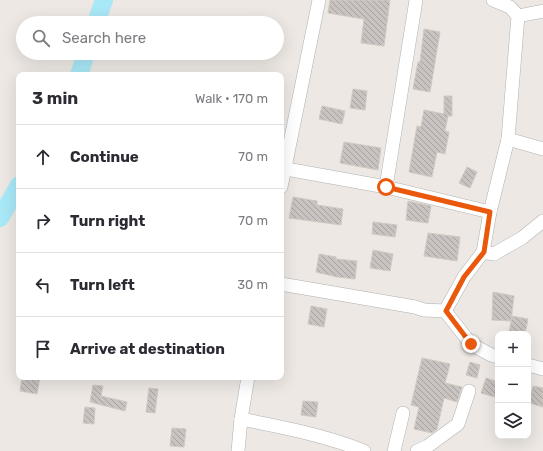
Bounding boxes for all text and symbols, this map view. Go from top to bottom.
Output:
search box [16,16,284,60]
icon: search [30,27,52,49]
text: Search here [62,29,146,47]
text: 3 min [32,88,78,108]
text: Walk · 170 m [195,91,268,106]
icon: ahead [32,146,54,168]
text: Continue [70,148,139,166]
text: 70 m [238,149,268,164]
route start [377,178,395,196]
icon: right [32,210,54,232]
text: Turn right [70,212,145,230]
text: 70 m [238,213,268,228]
icon: left [32,274,54,296]
text: Turn left [70,276,135,294]
text: 30 m [237,277,268,292]
map controls [495,331,531,439]
button: + [495,331,531,367]
route end [462,335,480,353]
icon: arrive [32,338,54,360]
text: Arrive at destination [70,340,225,358]
button: − [495,367,531,403]
button: layers [495,403,531,439]

